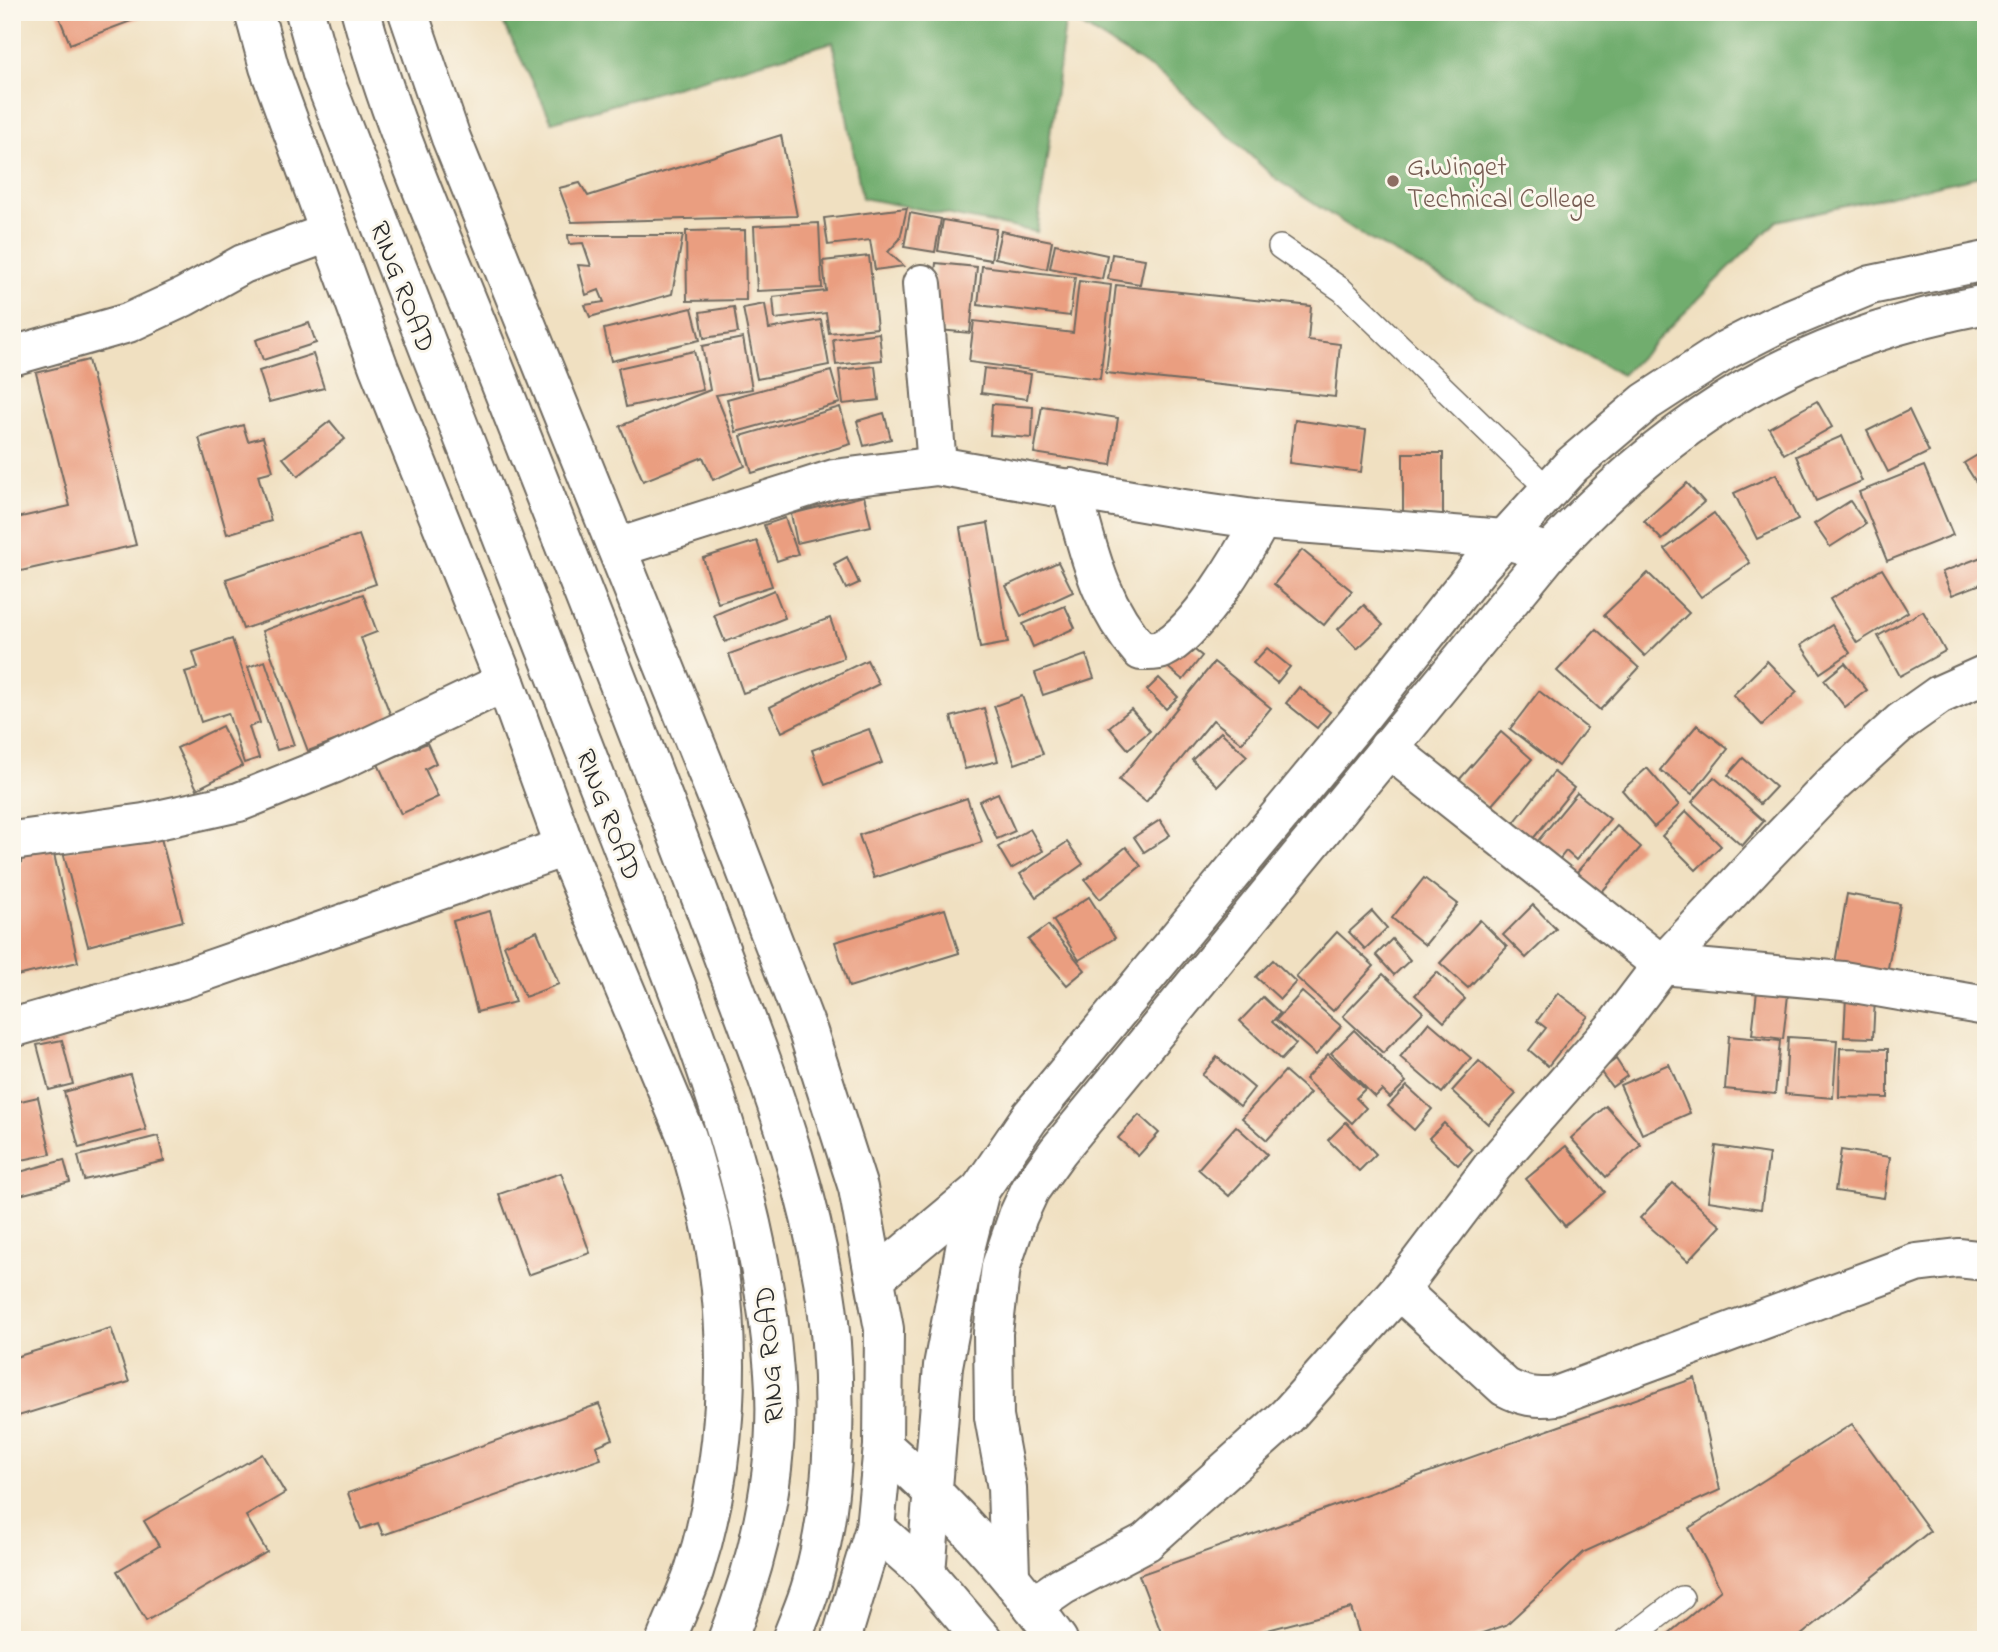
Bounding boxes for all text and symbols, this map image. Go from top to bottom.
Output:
place label: G.Winget Technical College [1407,148,1596,221]
marker: G.Winget Technical College [1385,173,1401,189]
street label: RING ROAD [357,216,445,359]
street label: RING ROAD [563,744,651,887]
street label: RING ROAD [746,1285,797,1425]

